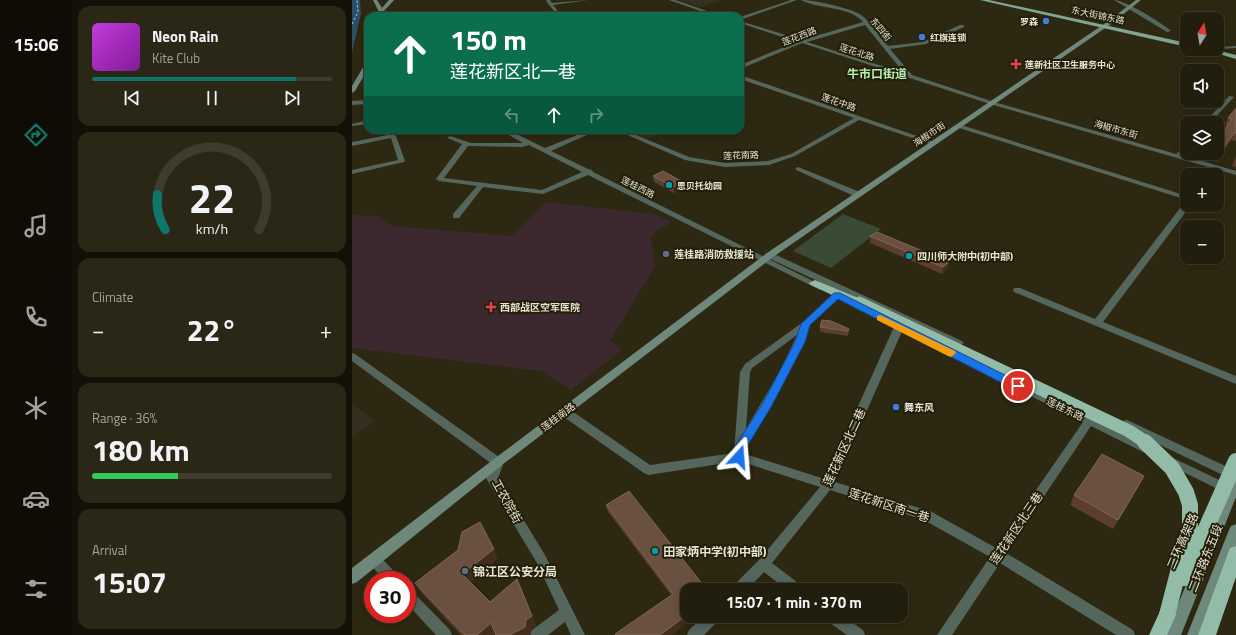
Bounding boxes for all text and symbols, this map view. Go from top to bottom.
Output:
street label: 东大街锦东路 [1070,3,1126,27]
north arrow [1180,12,1224,56]
map controls [1180,12,1224,264]
street label: 东四街 [867,14,895,44]
place label: 罗森 [1020,15,1038,28]
marker: 罗森 [1041,16,1051,26]
text: 150 m [450,18,527,61]
street label: 莲花西路 [780,23,818,49]
text: Neon Rain [152,25,219,48]
icon: ahead [384,28,436,80]
text: 15:06 [14,31,58,58]
place label: 红旗连锁 [930,31,967,44]
marker: 红旗连锁 [917,32,927,42]
street label: 莲花北路 [838,40,876,64]
text: Kite Club [152,48,200,68]
text: 莲花新区北一巷 [450,58,576,85]
marker: 莲新社区卫生服务中心 [1010,58,1022,70]
place label: 莲新社区卫生服务中心 [1025,58,1115,71]
district label: 牛市口街道 [847,64,907,83]
button: sound [1180,64,1224,108]
icon: previous [121,87,143,109]
icon: pause [201,87,223,109]
icon: next [281,87,303,109]
street label: 莲花中路 [820,90,858,114]
icon: left [501,104,523,126]
icon: ahead [543,104,565,126]
icon: right [585,104,607,126]
button: layers [1180,116,1224,160]
street label: 海椒市东街 [1093,117,1139,141]
street label: 海椒市街 [910,119,948,149]
icon: directions [22,121,50,149]
street label: 莲花南路 [723,148,759,162]
text: 22 [189,165,235,228]
button: + [1180,168,1224,212]
street label: 莲桂西路 [619,173,657,201]
place label: 恩贝托幼园 [677,179,722,192]
marker: 恩贝托幼园 [664,180,674,190]
icon: music [22,212,50,240]
text: km/h [196,217,228,239]
button: − [1180,220,1224,264]
place label: 莲桂路消防救援站 [674,247,754,262]
marker: 莲桂路消防救援站 [661,249,671,259]
place label: 四川师大附中(初中部) [917,249,1013,264]
marker: 四川师大附中(初中部) [904,251,914,261]
text: Climate [92,287,133,307]
place label: 西部战区空军医院 [500,300,580,315]
marker: 西部战区空军医院 [485,301,497,313]
icon: phone [22,303,50,331]
text: 22° [187,307,237,353]
text: − [92,313,104,347]
text: + [320,313,332,347]
pin [1001,369,1035,403]
icon: arrive [1007,375,1029,397]
street label: 莲桂东路 [1044,393,1086,425]
icon: climate [22,394,50,422]
street label: 莲桂南路 [538,399,578,435]
place label: 舞东风 [904,400,934,415]
marker: 舞东风 [891,402,901,412]
street label: 莲花新区北二巷 [818,405,870,489]
text: Range · 36% [92,408,157,428]
text: 180 km [92,427,190,473]
position arrow [718,436,760,478]
street label: 工农院街 [487,475,527,527]
street label: 莲花新区南一巷 [846,483,932,527]
icon: car [22,485,50,513]
street label: 莲花新区北三巷 [985,488,1047,568]
street label: 二环高架路 [1161,510,1203,572]
street label: 二环路东五段 [1183,521,1227,595]
text: Arrival [92,540,127,560]
place label: 田家炳中学(初中部) [663,542,767,561]
marker: 田家炳中学(初中部) [650,546,660,556]
text: 15:07 [92,559,167,605]
place label: 锦江区公安分局 [473,562,557,581]
marker: 锦江区公安分局 [460,566,470,576]
speed limit sign: 30 [364,571,416,623]
icon: filters [22,575,50,603]
text: 15:07 · 1 min · 370 m [726,591,862,614]

